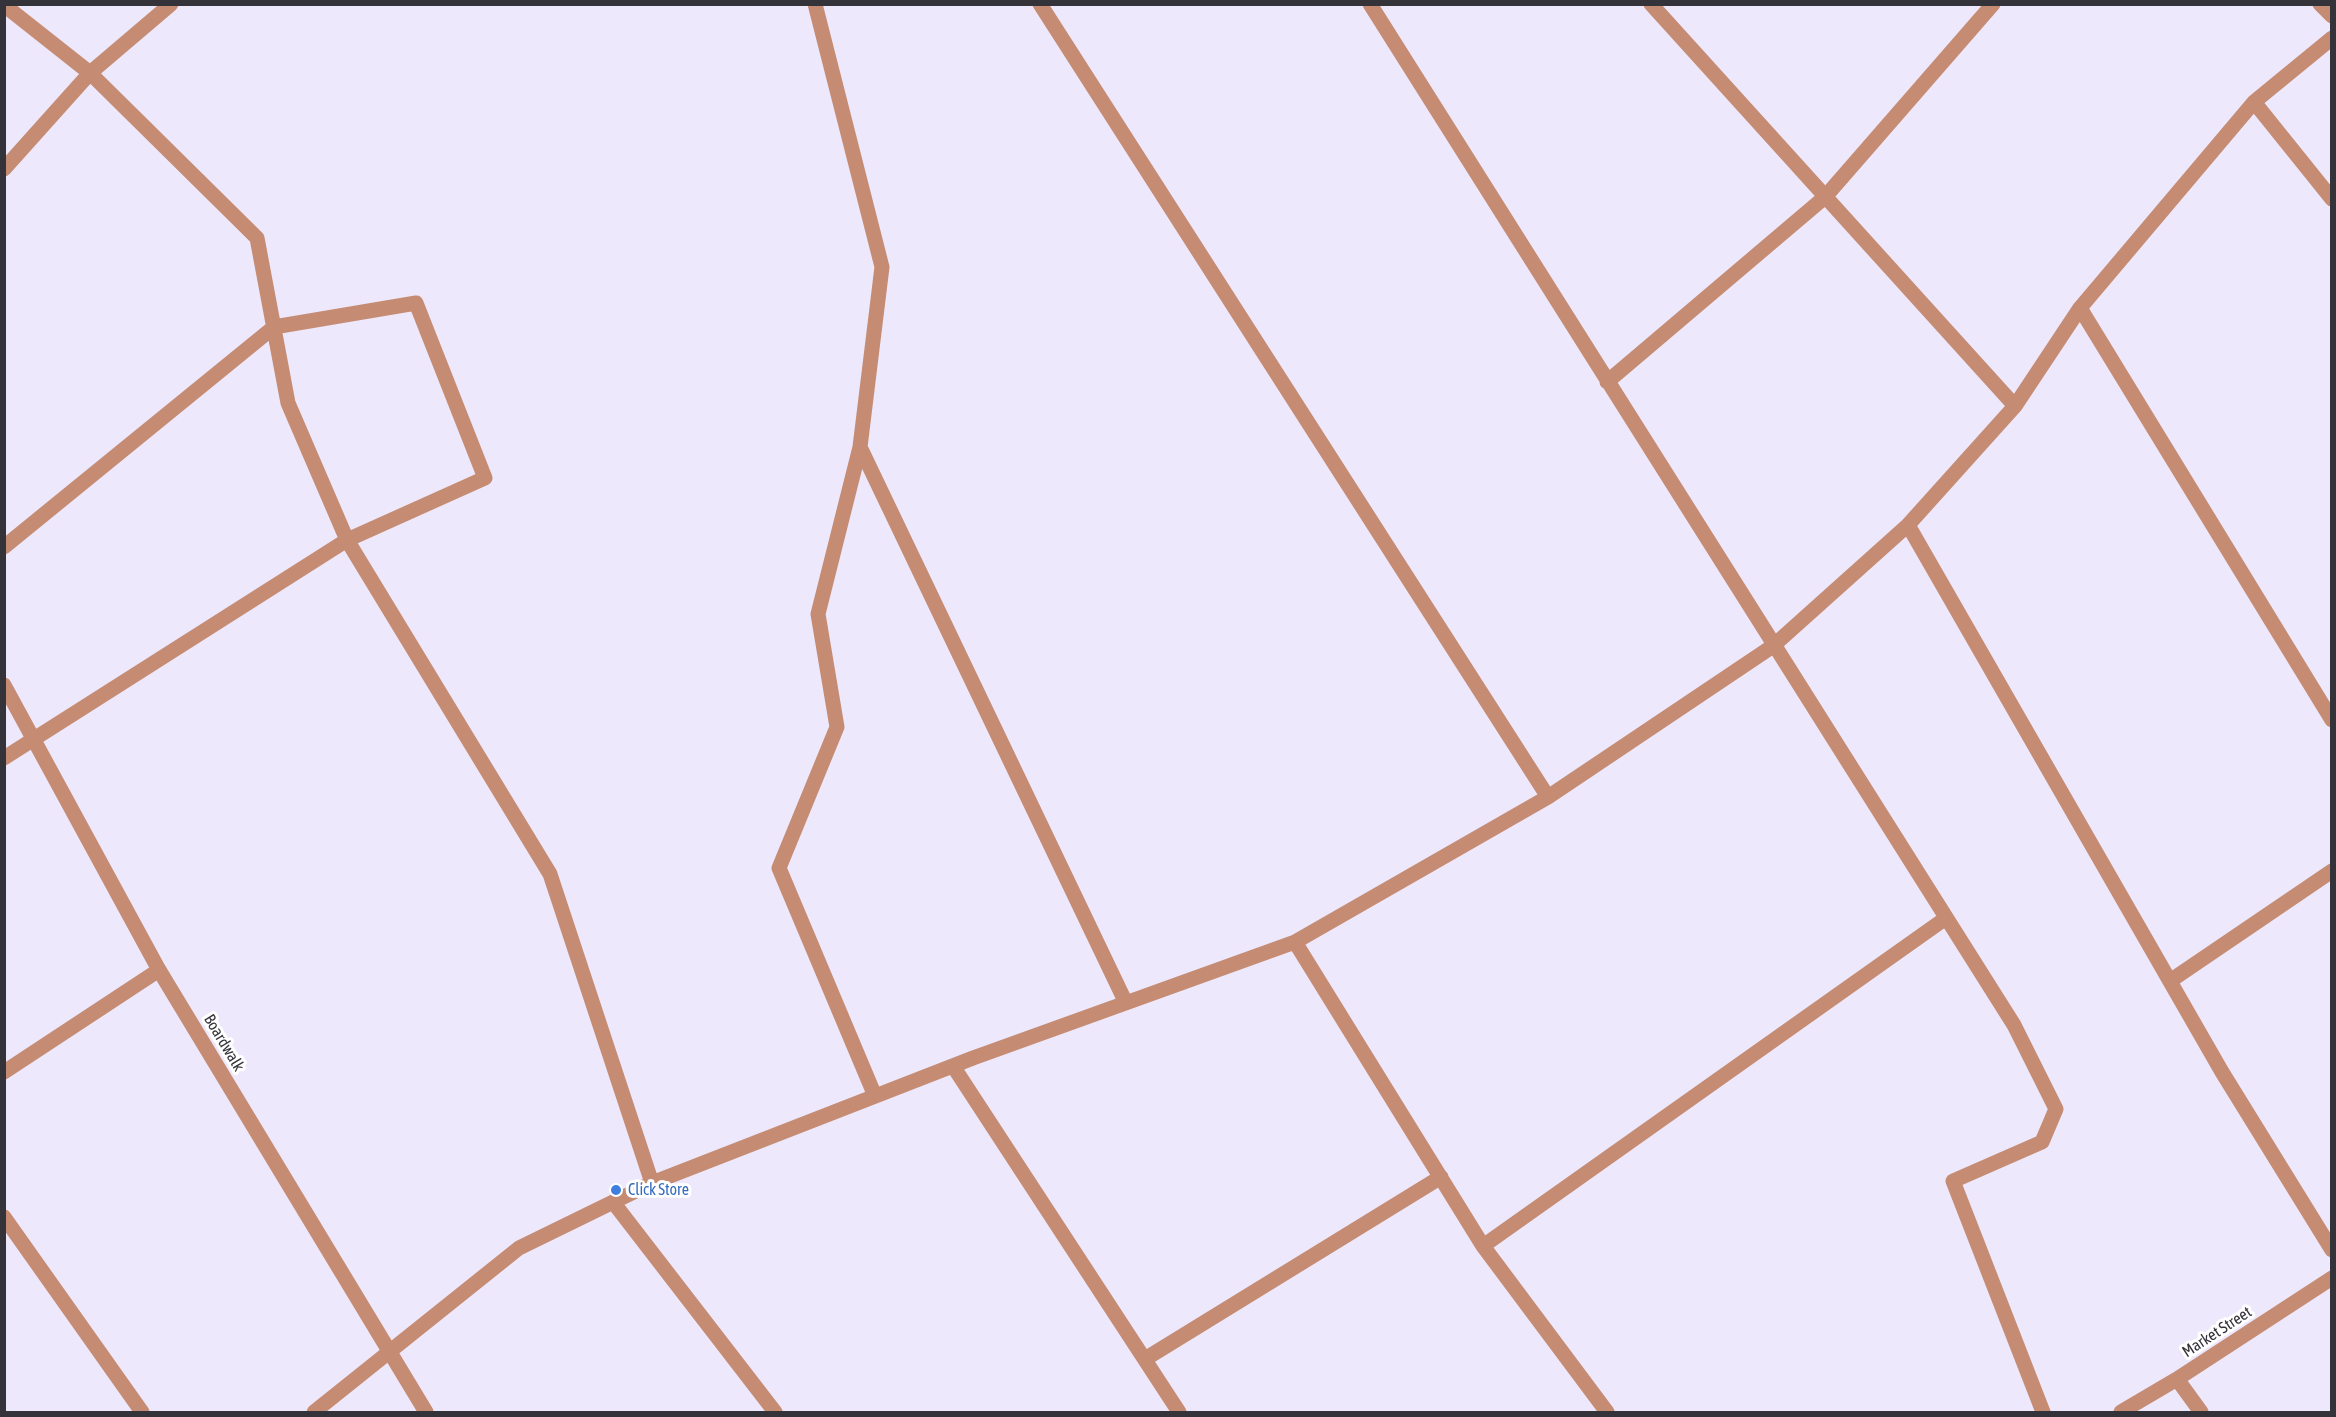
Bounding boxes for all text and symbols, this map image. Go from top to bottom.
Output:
street label: Boardwalk [200,1011,248,1075]
place label: Click Store [628,1180,689,1200]
marker: Click Store [609,1183,623,1197]
street label: Market Street [2179,1302,2255,1362]

